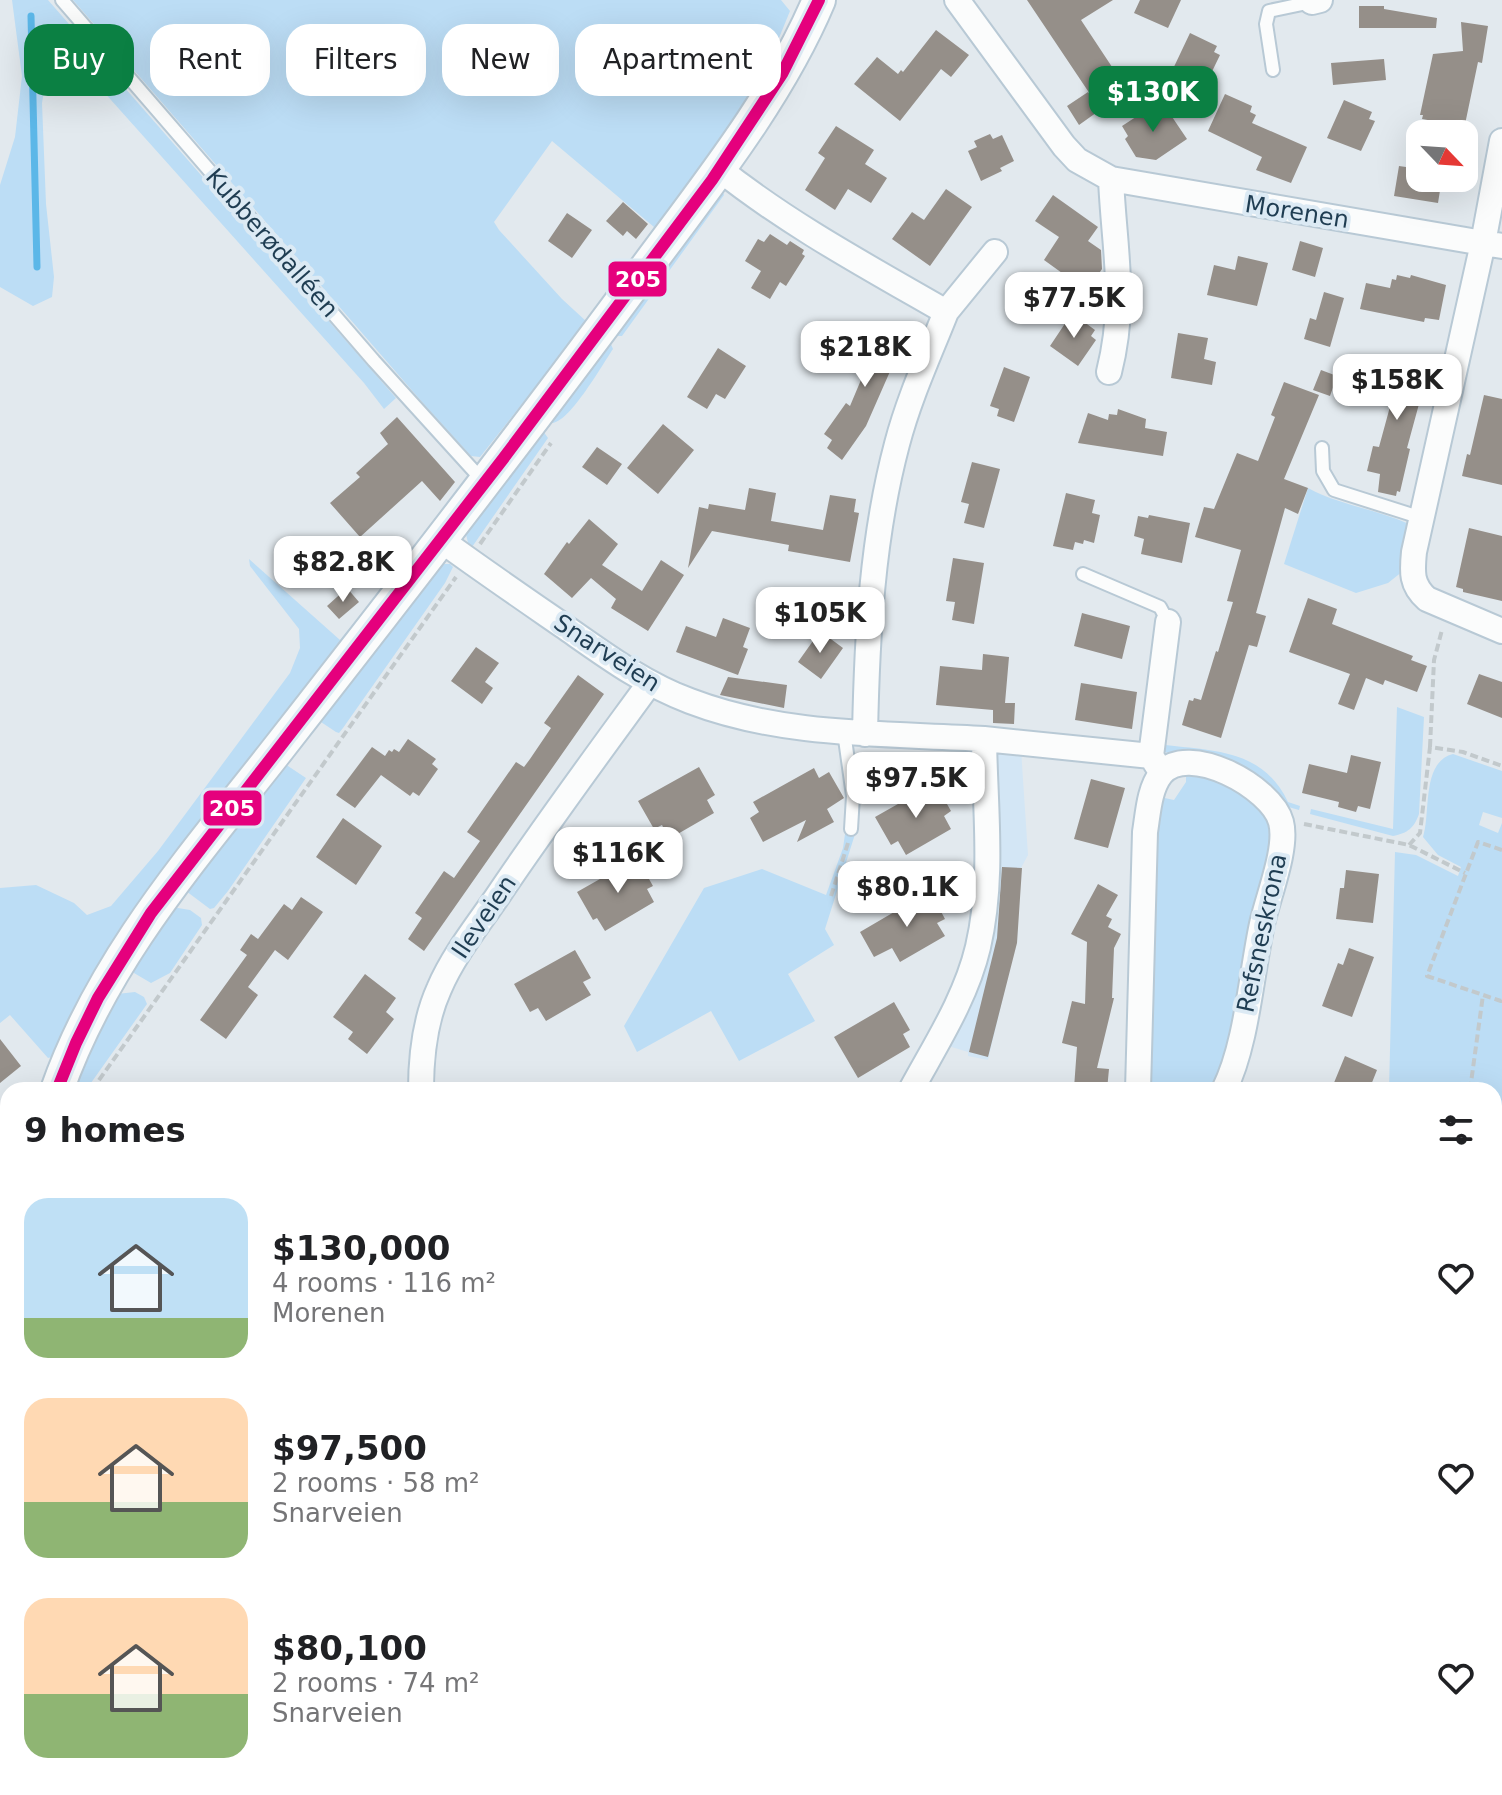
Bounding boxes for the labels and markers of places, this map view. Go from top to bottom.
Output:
pin: $130K [1097,66,1209,134]
pin: $77.5K [1009,272,1139,340]
pin: $218K [809,321,921,389]
pin: $158K [1341,354,1453,422]
pin: $82.8K [278,536,408,604]
pin: $105K [764,587,876,655]
pin: $97.5K [851,752,981,820]
pin: $116K [562,827,674,895]
pin: $80.1K [842,861,972,929]

